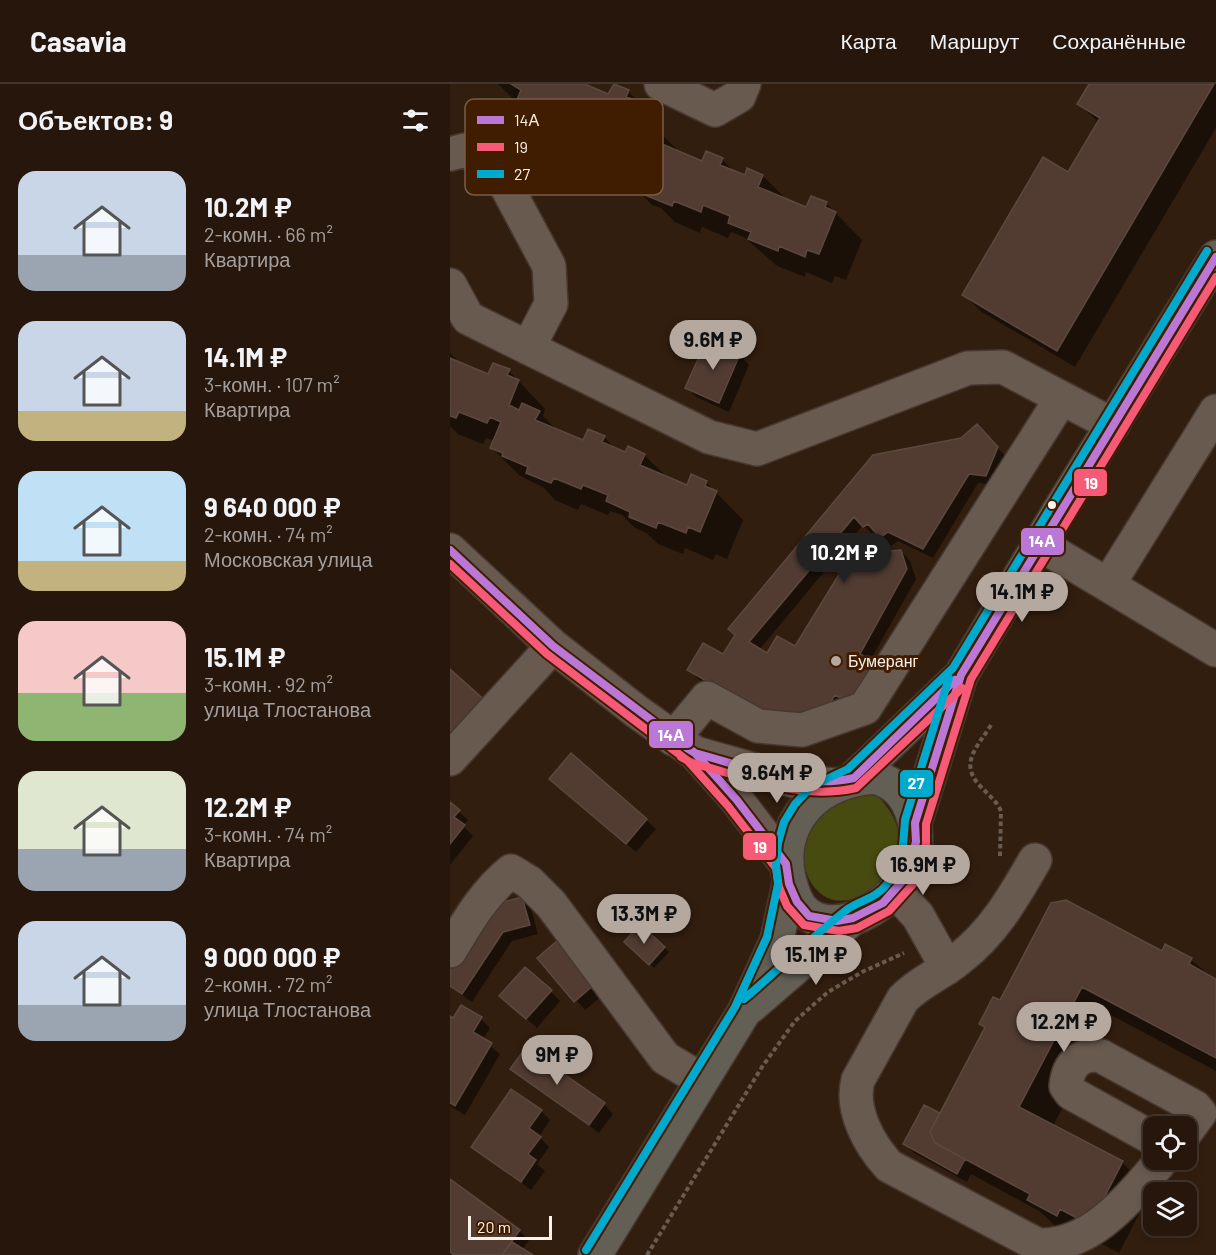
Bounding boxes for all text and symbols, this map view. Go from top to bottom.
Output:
text: Casavia [30,24,127,58]
text: Карта [841,28,897,53]
text: Маршрут [930,28,1019,53]
text: Сохранённые [1052,28,1186,53]
legend [465,99,663,195]
text: Объектов: 9 [18,104,173,135]
icon: filters [399,104,432,137]
text: 14А [514,110,539,129]
text: 19 [514,137,528,156]
text: 27 [514,164,531,183]
text: 10.2M ₽ [204,191,292,222]
icon: home [66,195,138,267]
text: 2-комн. · 66 m² [204,222,333,246]
text: Квартира [204,247,290,271]
pin: 9.6M ₽ [664,320,762,371]
text: 9.6M ₽ [683,327,743,351]
text: 14.1M ₽ [204,341,287,372]
icon: home [66,345,138,417]
text: 3-комн. · 107 m² [204,372,340,396]
text: Квартира [204,397,290,421]
line badge: 19 [1073,468,1108,497]
text: 19 [1084,473,1098,492]
text: 9 640 000 ₽ [204,491,341,522]
icon: home [66,495,138,567]
unlabelled marker [1046,499,1058,511]
text: 2-комн. · 74 m² [204,522,333,546]
line badge: 14А [1020,527,1065,556]
text: 14А [1029,531,1056,550]
pin: 10.2M ₽ [789,533,899,584]
text: 10.2M ₽ [810,540,878,564]
text: Московская улица [204,547,373,571]
pin: 14.1M ₽ [967,572,1077,623]
text: 14.1M ₽ [990,579,1054,603]
text: 15.1M ₽ [204,641,285,672]
icon: home [66,645,138,717]
place label: Бумеранг [848,651,919,670]
marker: Бумеранг [829,654,843,668]
text: 3-комн. · 92 m² [204,672,333,696]
text: улица Тлостанова [204,697,371,721]
line badge: 14А [648,720,694,749]
text: 14А [658,725,685,744]
pin: 9.64M ₽ [722,753,832,804]
text: 9.64M ₽ [741,760,813,784]
line badge: 27 [899,769,934,798]
text: 27 [908,773,925,792]
text: 12.2M ₽ [204,791,291,822]
icon: home [66,795,138,867]
text: 3-комн. · 74 m² [204,822,332,846]
line badge: 19 [742,832,777,861]
text: 19 [753,837,767,856]
pin: 16.9M ₽ [868,845,978,896]
text: Квартира [204,847,290,871]
text: 16.9M ₽ [890,852,956,876]
pin: 13.3M ₽ [589,894,699,945]
text: 13.3M ₽ [611,901,677,925]
pin: 15.1M ₽ [761,935,871,986]
text: 9 000 000 ₽ [204,941,341,972]
text: 15.1M ₽ [785,942,847,966]
icon: home [66,945,138,1017]
text: 2-комн. · 72 m² [204,972,333,996]
text: улица Тлостанова [204,997,371,1021]
pin: 12.2M ₽ [1009,1002,1119,1053]
text: 12.2M ₽ [1030,1009,1098,1033]
pin: 9M ₽ [521,1035,593,1086]
text: 9M ₽ [536,1042,578,1066]
map controls [1143,1116,1197,1236]
button: locate [1143,1116,1197,1170]
button: layers [1143,1182,1197,1236]
scale bar [468,1213,552,1240]
text: 20 m [477,1217,511,1236]

